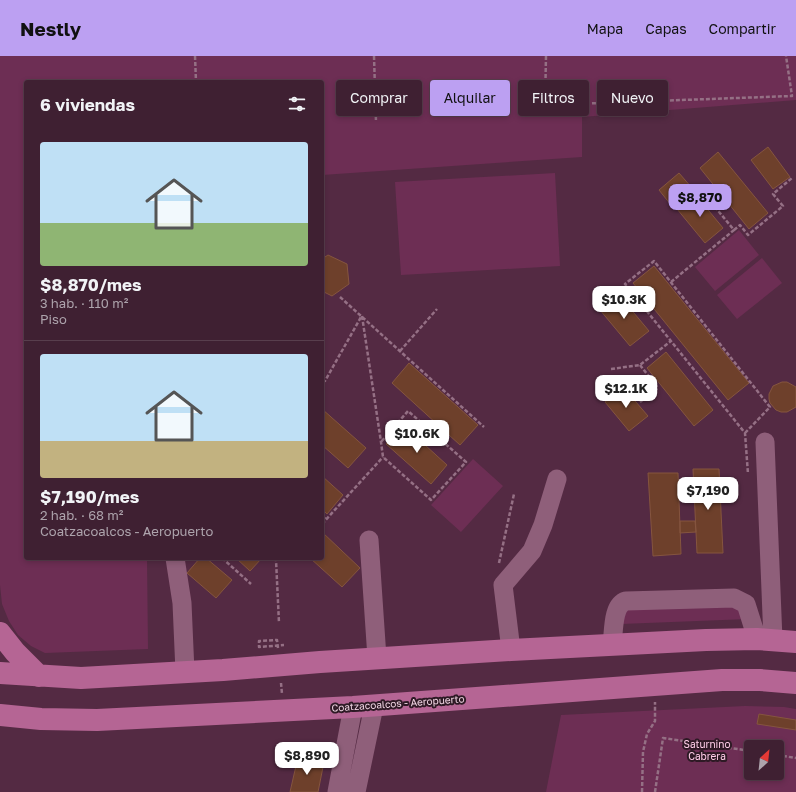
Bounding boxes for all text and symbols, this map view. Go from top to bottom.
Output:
text: Nestly [20,17,81,40]
text: Mapa [587,20,623,37]
text: Capas [645,20,687,37]
text: Compartir [709,20,776,37]
chip: Comprar [336,80,422,116]
chip: Alquilar [430,80,510,116]
chip: Filtros [518,80,589,116]
chip: Nuevo [597,80,668,116]
icon: filters [286,93,308,115]
text: 6 viviendas [40,94,135,115]
icon: home [138,168,210,240]
pin: $8,870 [667,184,733,218]
text: $8,870 [677,189,723,205]
text: $8,870/mes [40,274,142,295]
pin: $10.3K [591,286,657,320]
text: $10.3K [601,291,647,307]
text: 3 hab. · 110 m² [40,295,128,311]
text: Piso [40,311,67,327]
pin: $12.1K [593,375,659,409]
icon: home [138,380,210,452]
text: $12.1K [604,380,648,396]
pin: $10.6K [384,420,450,454]
text: $10.6K [394,425,440,441]
pin: $7,190 [675,477,741,511]
text: $7,190 [686,482,730,498]
text: $7,190/mes [40,486,139,507]
text: 2 hab. · 68 m² [40,507,123,523]
text: Coatzacoalcos - Aeropuerto [40,523,213,539]
street label: Coatzacoalcos - Aeropuerto [331,692,465,714]
park label: Saturnino Cabrera [684,738,730,762]
north arrow [744,740,784,780]
map controls [744,740,784,780]
pin: $8,890 [274,742,340,776]
text: $8,890 [284,747,330,763]

